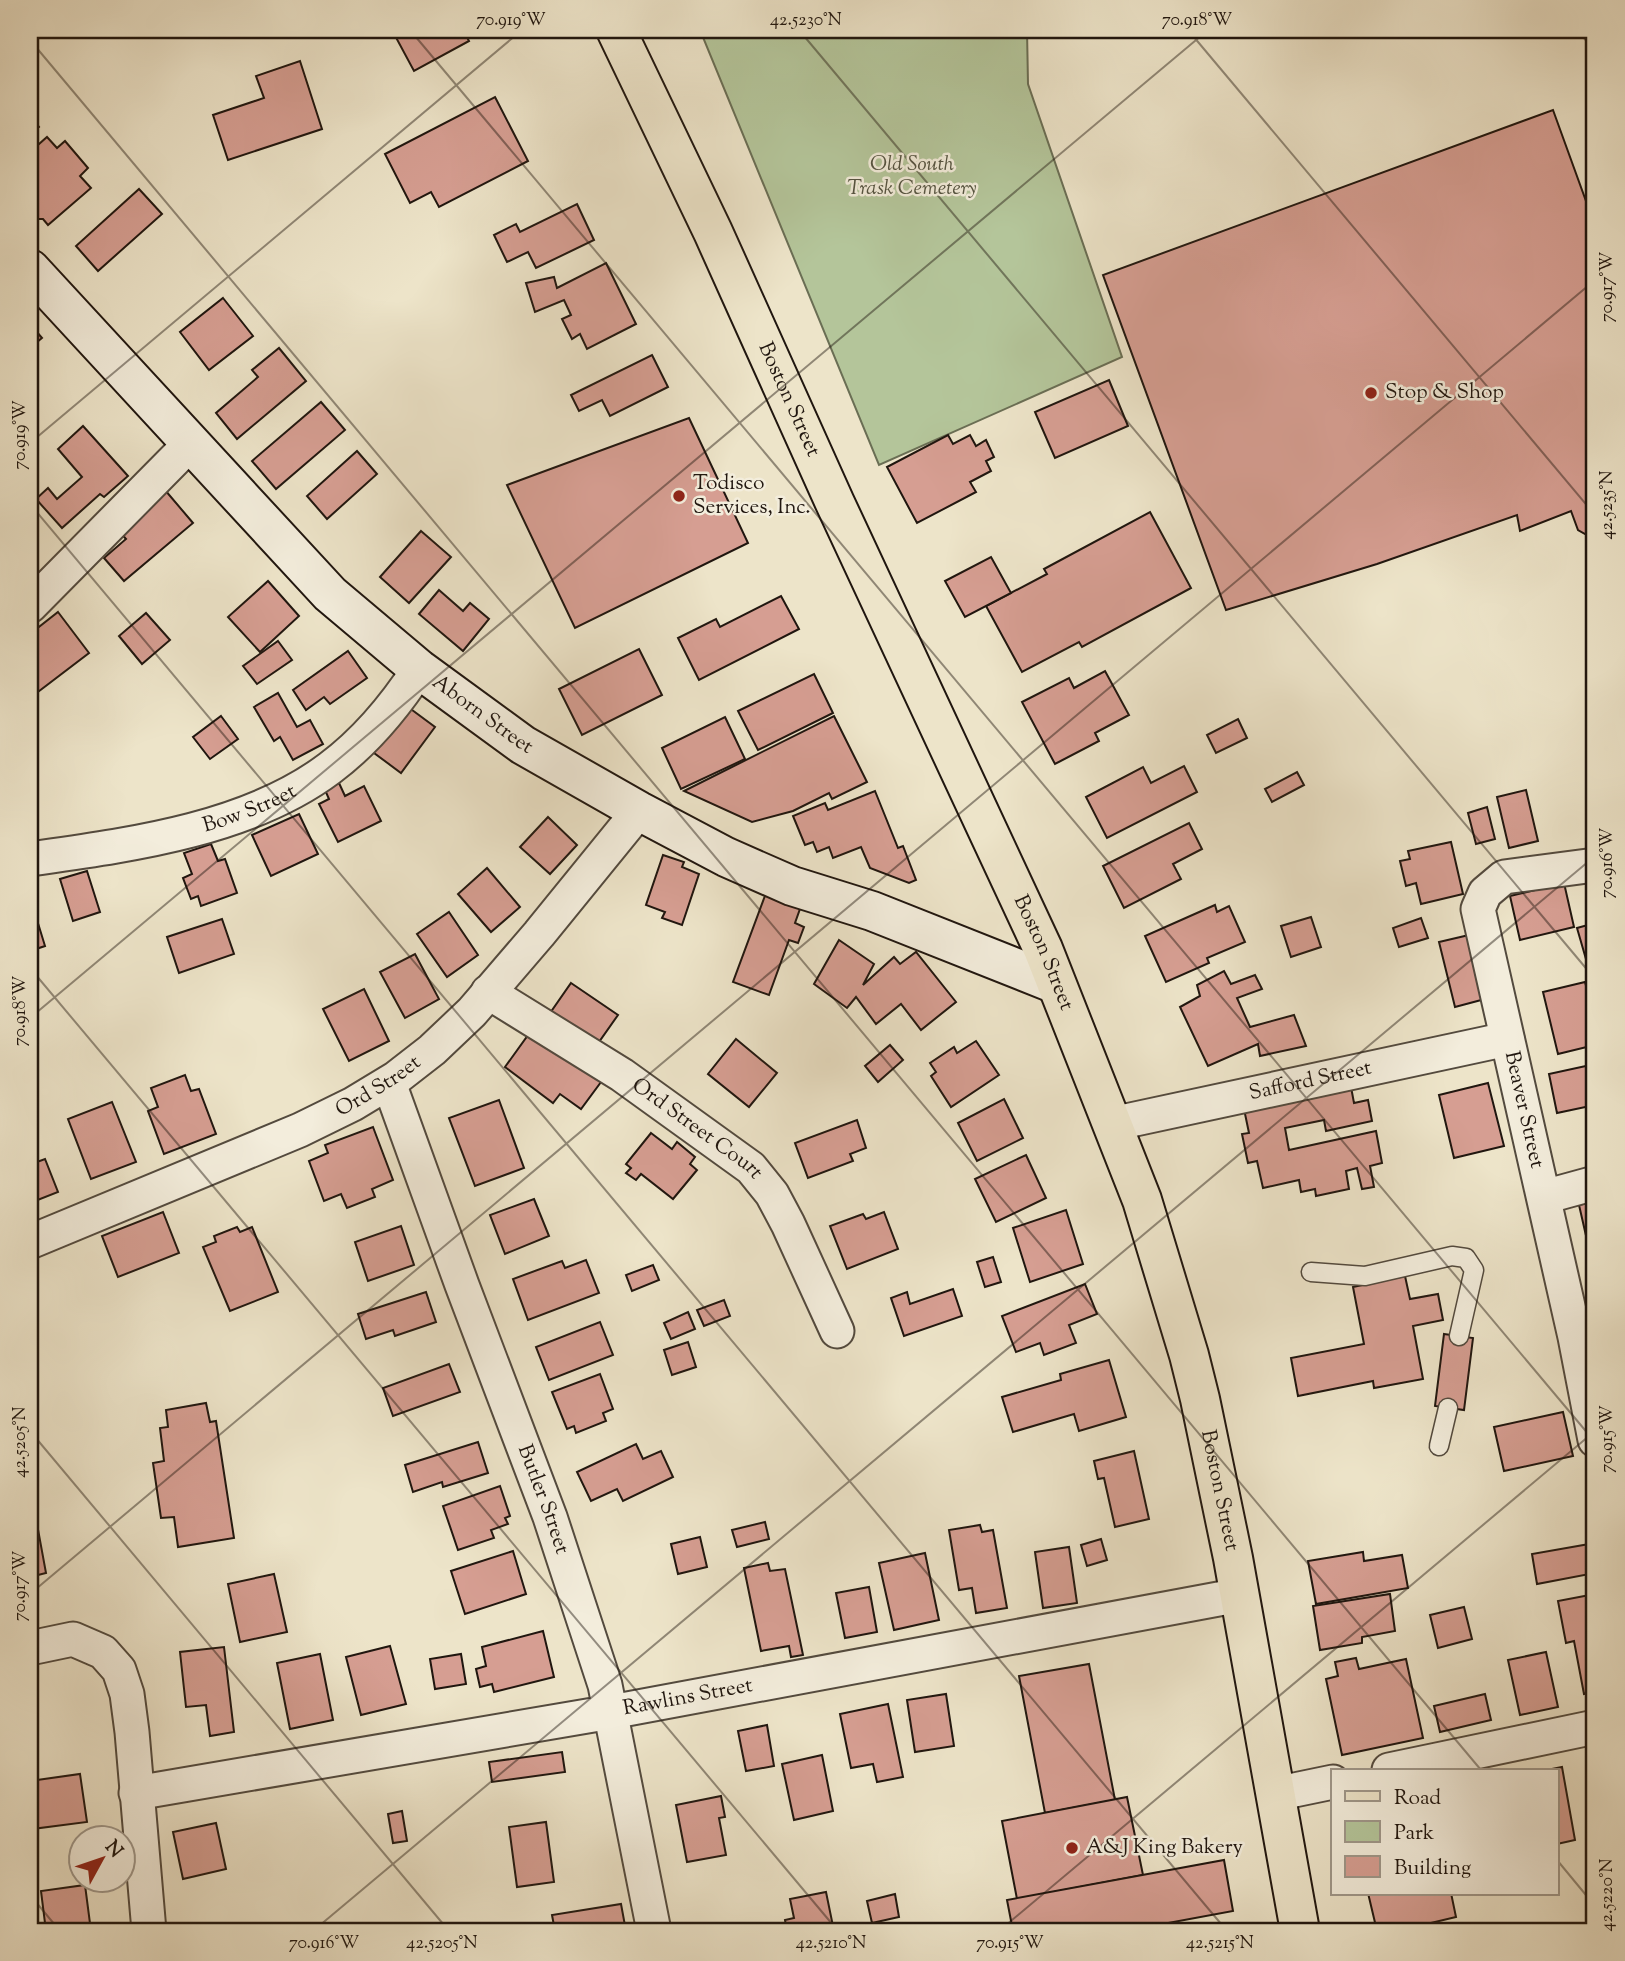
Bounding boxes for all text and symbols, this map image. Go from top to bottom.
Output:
text: 70.919°W [476,8,546,34]
text: 42.5230°N [770,8,842,34]
text: 70.918°W [1162,8,1232,34]
park label: Old South Trask Cemetery [847,150,977,204]
text: 70.917°W [1595,252,1621,322]
street label: Boston Street [750,338,827,462]
place label: Stop & Shop [1385,378,1504,408]
marker: Stop & Shop [1363,385,1379,401]
text: 70.919°W [8,400,34,470]
place label: Todisco Services, Inc. [693,469,811,523]
text: 42.5235°N [1595,470,1621,540]
marker: Todisco Services, Inc. [671,488,687,504]
street label: Aborn Street [425,668,538,762]
street label: Bow Street [199,777,302,841]
text: 70.916°W [1595,828,1621,898]
street label: Boston Street [1005,890,1081,1015]
text: 70.918°W [8,976,34,1046]
street label: Beaver Street [1496,1048,1551,1171]
street label: Ord Street [331,1049,428,1125]
street label: Safford Street [1246,1054,1374,1109]
street label: Ord Street Court [625,1071,770,1186]
text: 70.915°W [1595,1405,1621,1473]
text: 42.5205°N [8,1406,34,1478]
street label: Boston Street [1192,1427,1246,1554]
street label: Butler Street [509,1440,576,1558]
text: 70.917°W [8,1551,34,1621]
street label: Rawlins Street [621,1671,755,1724]
legend [1331,1769,1558,1895]
text: Road [1394,1784,1441,1814]
text: Park [1394,1819,1435,1849]
north arrow [66,1825,136,1895]
place label: A&J King Bakery [1086,1833,1244,1863]
text: N [98,1835,128,1864]
marker: A&J King Bakery [1064,1840,1080,1856]
text: Building [1394,1854,1471,1884]
text: 42.5220°N [1595,1858,1621,1932]
text: 70.916°W [289,1931,359,1957]
text: 42.5205°N [406,1931,478,1957]
text: 42.5210°N [796,1931,866,1957]
text: 70.915°W [976,1931,1044,1957]
text: 42.5215°N [1186,1931,1254,1957]

